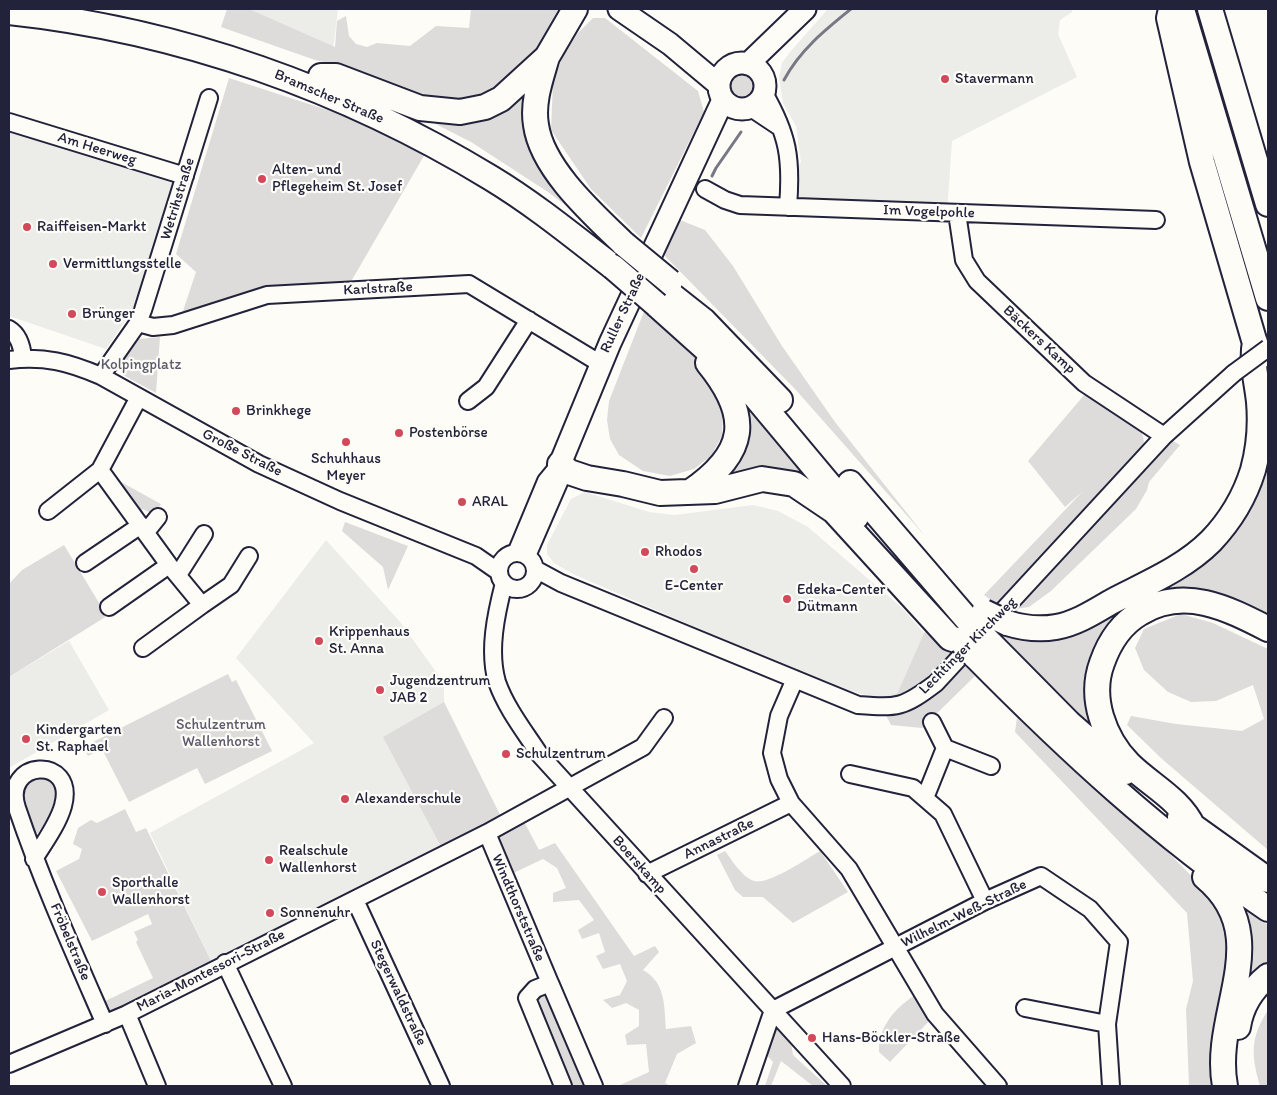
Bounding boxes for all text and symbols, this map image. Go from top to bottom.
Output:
street label: Bramscher Straße [271,66,387,128]
place label: Stavermann [955,70,1034,88]
marker: Stavermann [939,73,951,85]
street label: Am Heerweg [55,129,139,169]
street label: Wetrihstraße [157,156,199,242]
place label: Alten- und Pflegeheim St. Josef [272,161,402,196]
marker: Alten- und Pflegeheim St. Josef [256,173,268,185]
street label: Im Vogelpohle [883,201,975,223]
place label: Raiffeisen-Markt [37,218,146,236]
marker: Raiffeisen-Markt [21,221,33,233]
place label: Vermittlungsstelle [63,255,181,273]
marker: Vermittlungsstelle [47,258,59,270]
street label: Ruller Straße [597,270,649,356]
street label: Karlstraße [343,278,413,300]
street label: Bäckers Kamp [999,302,1079,378]
place label: Brünger [82,305,135,323]
marker: Brünger [66,308,78,320]
park label: Kolpingplatz [101,356,181,374]
place label: Brinkhege [246,402,311,420]
marker: Brinkhege [230,405,242,417]
place label: Postenbörse [409,424,488,442]
street label: Große Straße [199,425,285,481]
marker: Postenbörse [393,427,405,439]
marker: Schuhhaus Meyer [340,436,352,448]
place label: Schuhhaus Meyer [311,450,381,485]
place label: ARAL [472,493,508,511]
marker: ARAL [456,496,468,508]
place label: Rhodos [655,543,702,561]
marker: Rhodos [639,546,651,558]
marker: E-Center [688,563,700,575]
place label: E-Center [665,577,723,595]
place label: Edeka-Center Dütmann [797,581,886,616]
marker: Edeka-Center Dütmann [781,593,793,605]
street label: Lechtinger Kirchweg [915,593,1021,699]
place label: Krippenhaus St. Anna [329,623,410,658]
marker: Krippenhaus St. Anna [313,635,325,647]
place label: Jugendzentrum JAB 2 [390,672,491,707]
marker: Jugendzentrum JAB 2 [374,684,386,696]
park label: Schulzentrum Wallenhorst [176,716,266,751]
place label: Kindergarten St. Raphael [36,721,121,756]
marker: Kindergarten St. Raphael [20,733,32,745]
place label: Schulzentrum [516,745,606,763]
marker: Schulzentrum [500,748,512,760]
place label: Alexanderschule [355,790,461,808]
marker: Alexanderschule [339,793,351,805]
street label: Annastraße [681,814,757,864]
street label: Boerskamp [608,832,670,898]
place label: Realschule Wallenhorst [279,842,357,877]
street label: Windthorststraße [487,852,549,964]
marker: Realschule Wallenhorst [263,854,275,866]
place label: Sporthalle Wallenhorst [112,874,190,909]
street label: Wilhelm-Weß-Straße [898,876,1030,952]
marker: Sporthalle Wallenhorst [96,886,108,898]
street label: Fröbelstraße [46,901,94,983]
place label: Sonnenuhr [280,904,350,922]
marker: Sonnenuhr [264,907,276,919]
street label: Maria-Montessori-Straße [134,926,288,1016]
street label: Stegerwaldstraße [366,937,430,1049]
place label: Hans-Böckler-Straße [822,1029,960,1047]
marker: Hans-Böckler-Straße [806,1032,818,1044]

